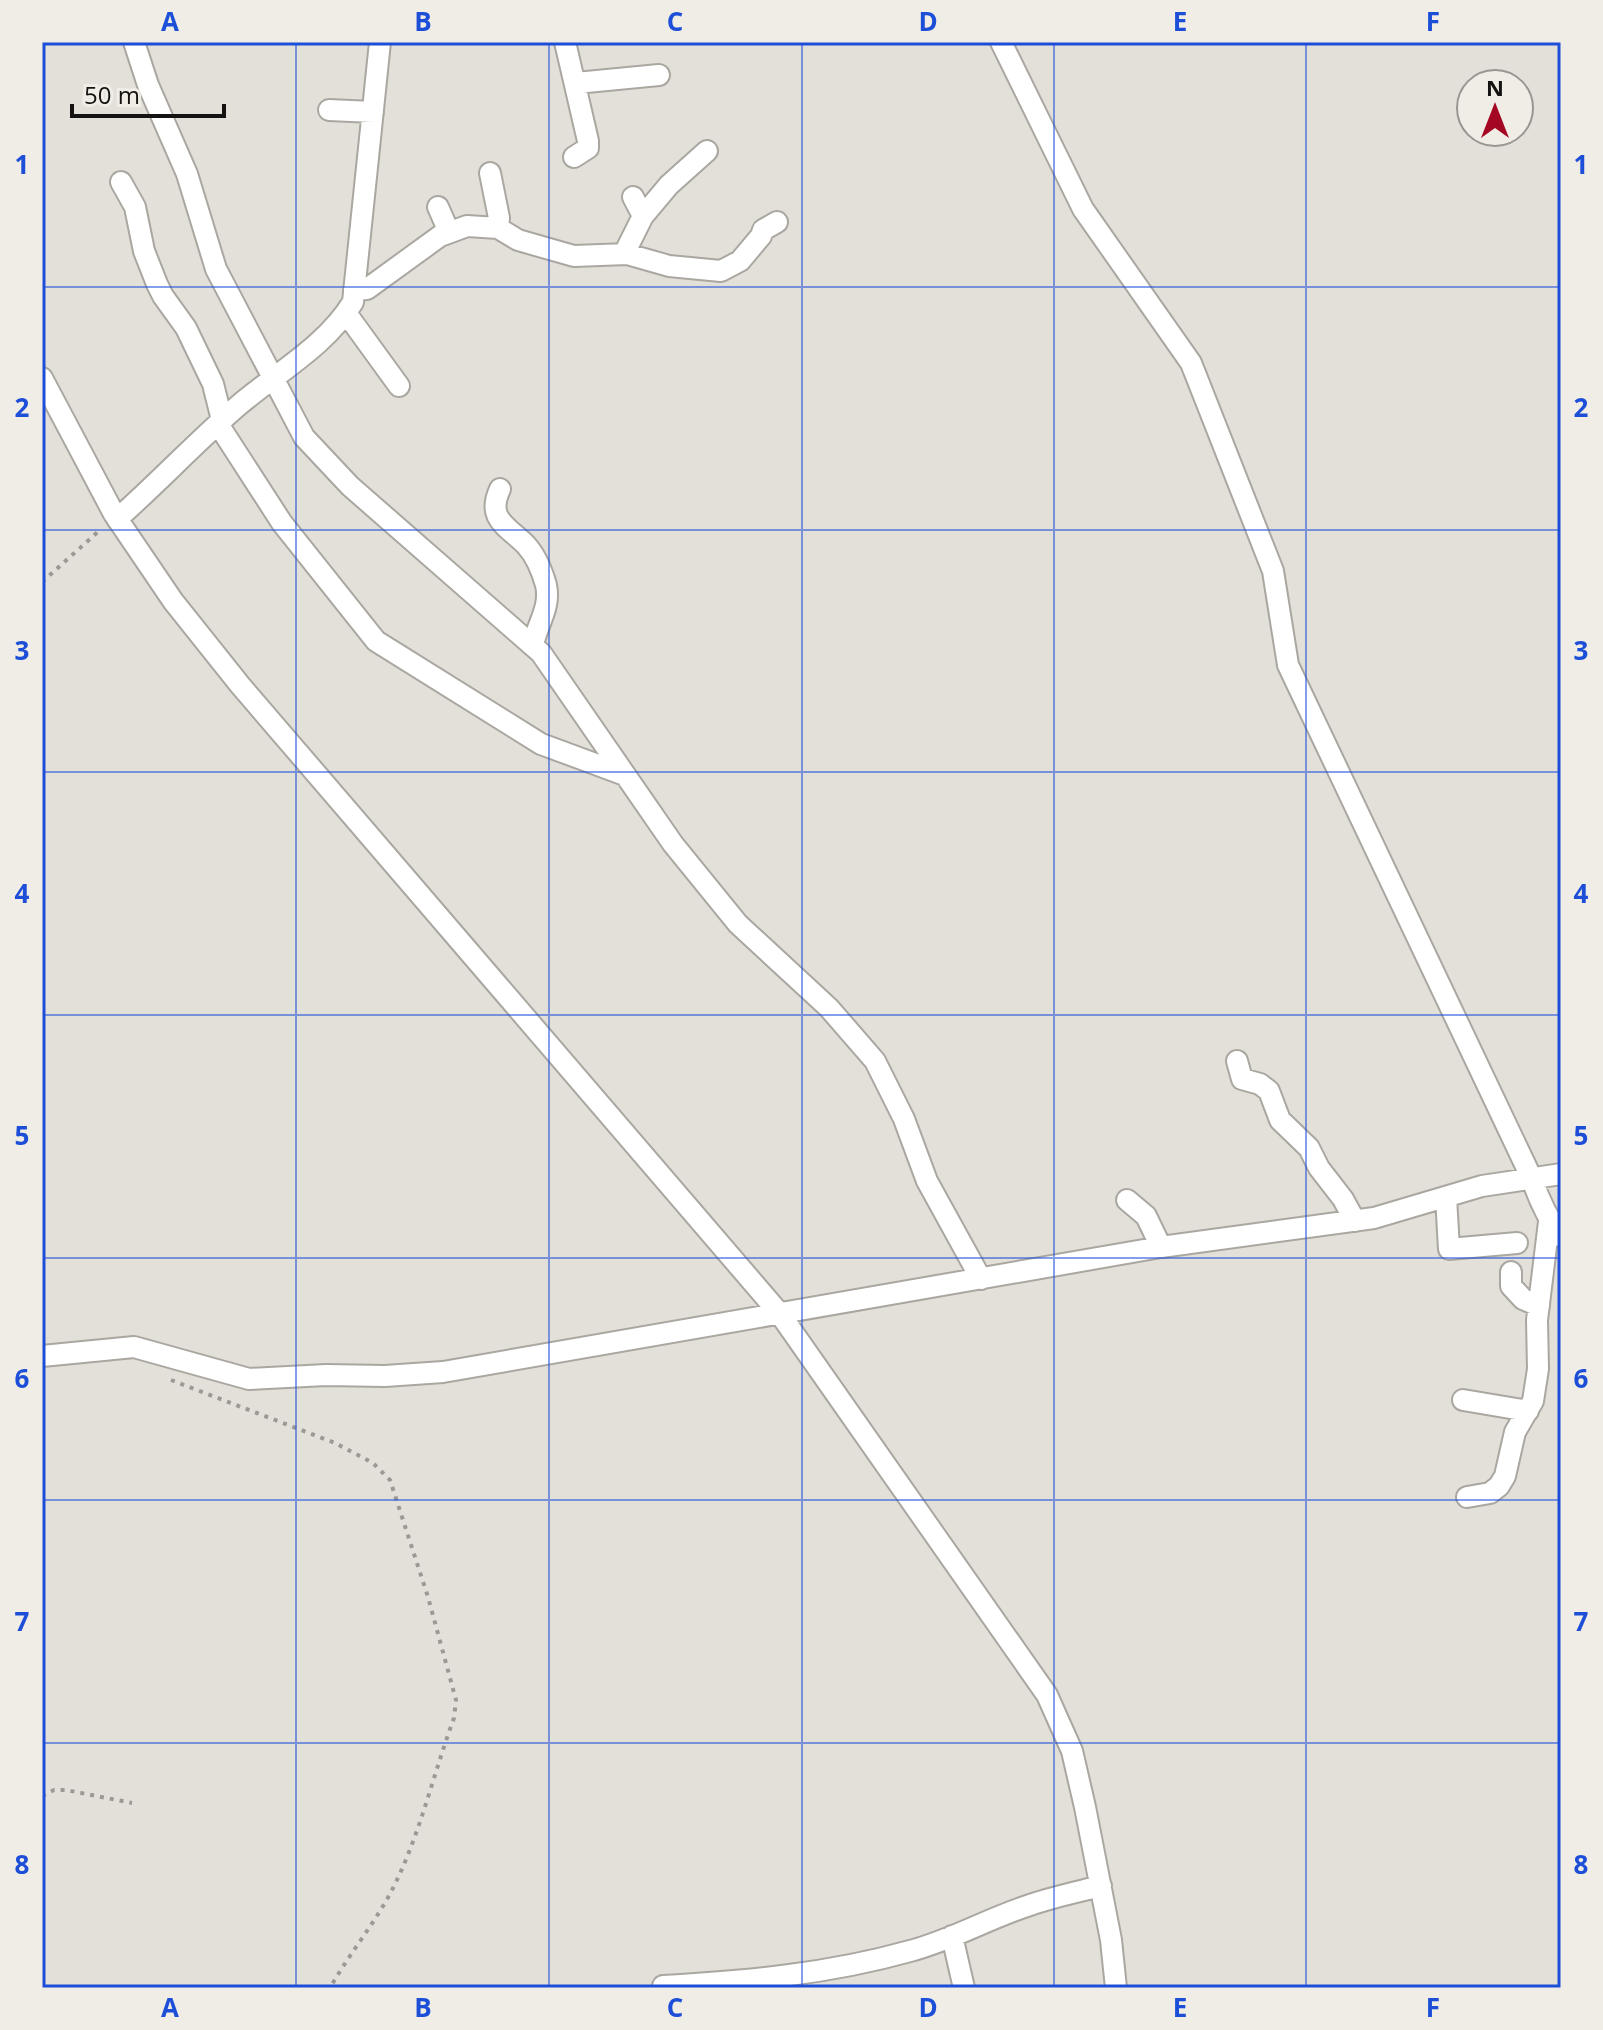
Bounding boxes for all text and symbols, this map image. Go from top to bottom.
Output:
text: A [161,3,179,39]
text: B [414,3,432,39]
text: C [667,3,683,39]
text: D [918,3,938,39]
text: E [1173,3,1187,39]
text: F [1426,3,1440,39]
scale bar [72,68,224,118]
north arrow [1455,68,1535,148]
text: N [1486,72,1504,102]
text: 50 m [84,78,140,111]
text: 1 [15,146,29,182]
text: 1 [1574,146,1588,182]
text: 2 [15,389,30,425]
text: 2 [1574,389,1589,425]
text: 3 [15,632,29,668]
text: 3 [1574,632,1588,668]
text: 4 [15,875,30,911]
text: 4 [1574,875,1589,911]
text: 5 [15,1117,29,1153]
text: 5 [1574,1117,1588,1153]
text: 6 [15,1360,30,1396]
text: 6 [1574,1360,1589,1396]
text: 7 [15,1603,30,1639]
text: 7 [1574,1603,1589,1639]
text: 8 [15,1846,29,1882]
text: 8 [1574,1846,1588,1882]
text: A [161,1989,179,2025]
text: B [414,1989,432,2025]
text: C [667,1989,683,2025]
text: D [918,1989,938,2025]
text: E [1173,1989,1187,2025]
text: F [1426,1989,1440,2025]

